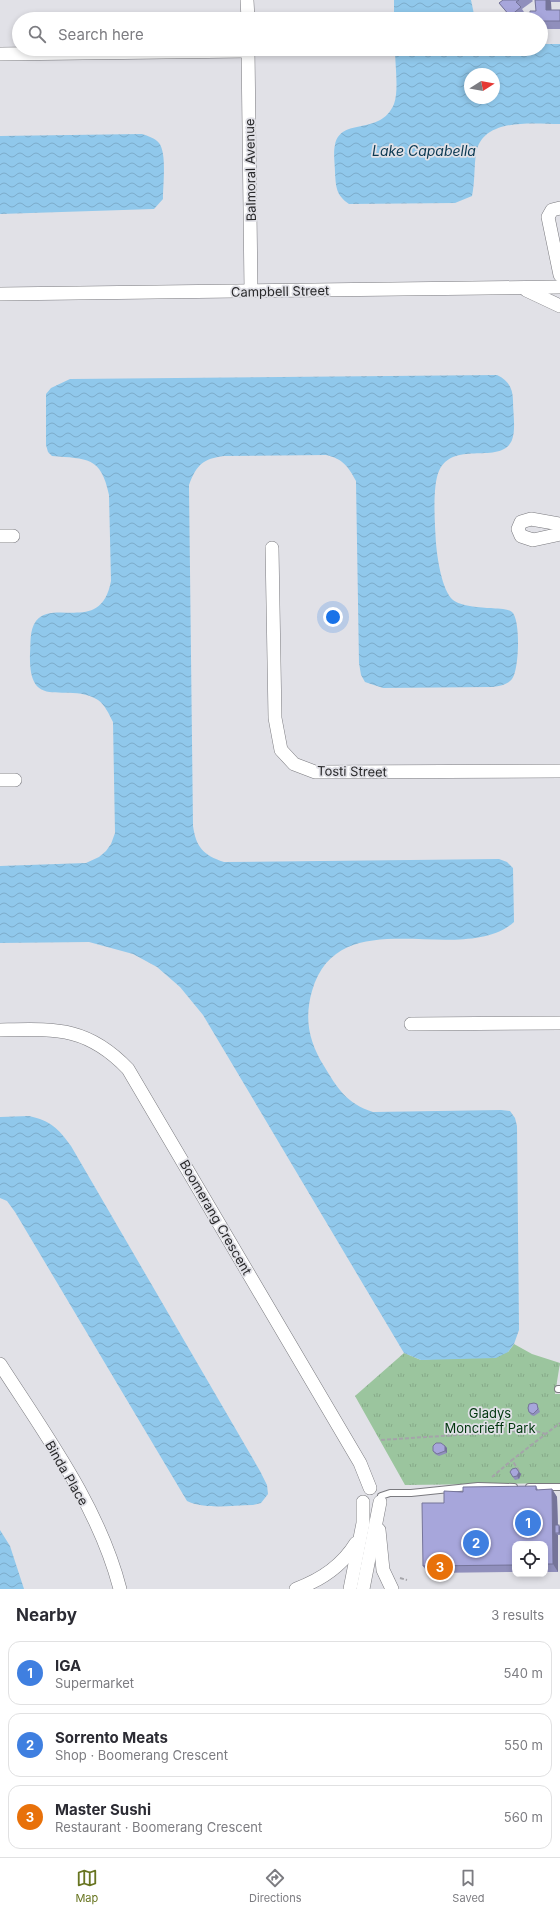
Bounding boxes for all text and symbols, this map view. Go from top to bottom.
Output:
search box [12,12,548,56]
icon: search [26,23,48,45]
text: Search here [58,25,144,44]
north arrow [464,68,500,104]
street label: Balmoral Avenue [241,118,259,222]
water label: Lake Capabella [372,142,476,159]
street label: Campbell Street [231,282,329,300]
your location [323,607,343,627]
street label: Tosti Street [317,762,387,780]
street label: Boomerang Crescent [177,1157,255,1277]
park label: Gladys Moncrieff Park [444,1405,536,1436]
street label: Binda Place [42,1438,92,1508]
pin: 1 [515,1508,541,1538]
pin: 2 [463,1528,489,1558]
map controls [512,1541,548,1577]
button: locate [512,1541,548,1577]
pin: 3 [427,1552,453,1582]
text: Nearby [16,1605,77,1625]
text: 3 results [491,1607,544,1623]
text: IGA [55,1656,81,1675]
text: 1 [27,1665,33,1681]
text: 540 m [503,1665,543,1681]
text: Supermarket [55,1675,134,1691]
text: Sorrento Meats [55,1728,168,1747]
text: 2 [26,1737,34,1753]
text: 550 m [504,1737,543,1753]
text: Shop · Boomerang Crescent [55,1747,228,1763]
text: Master Sushi [55,1800,151,1819]
text: 3 [26,1809,34,1825]
text: 560 m [504,1809,543,1825]
text: Restaurant · Boomerang Crescent [55,1819,262,1835]
tab: Map [75,1867,98,1905]
tab: Directions [249,1867,302,1905]
tab: Saved [452,1867,485,1905]

